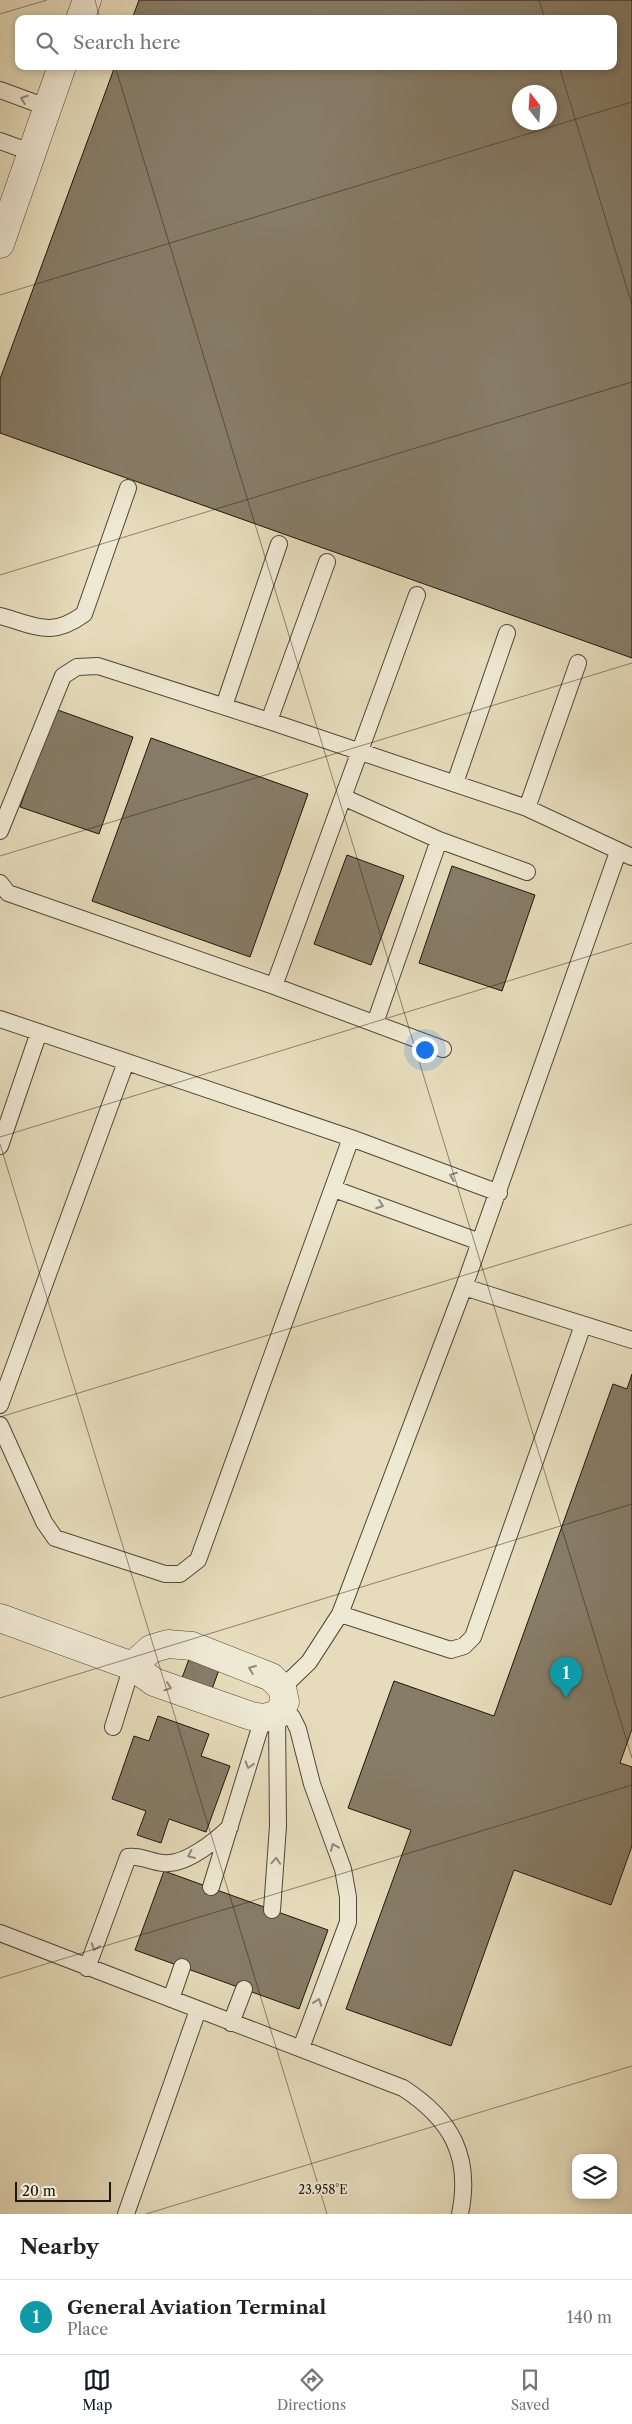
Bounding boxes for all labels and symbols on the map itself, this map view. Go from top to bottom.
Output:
north arrow [512,85,557,130]
one-way arrow [21,95,29,105]
your location [412,1037,438,1063]
one-way arrow [449,1172,458,1182]
one-way arrow [375,1199,384,1209]
pin: 1 [550,1657,582,1698]
one-way arrow [248,1665,257,1675]
one-way arrow [163,1681,172,1691]
one-way arrow [244,1760,254,1769]
one-way arrow [330,1843,341,1852]
one-way arrow [187,1849,196,1859]
one-way arrow [270,1857,281,1865]
one-way arrow [91,1943,101,1951]
one-way arrow [312,1998,322,2007]
scale bar [15,2179,111,2202]
text: 23.958°E [298,2182,348,2197]

